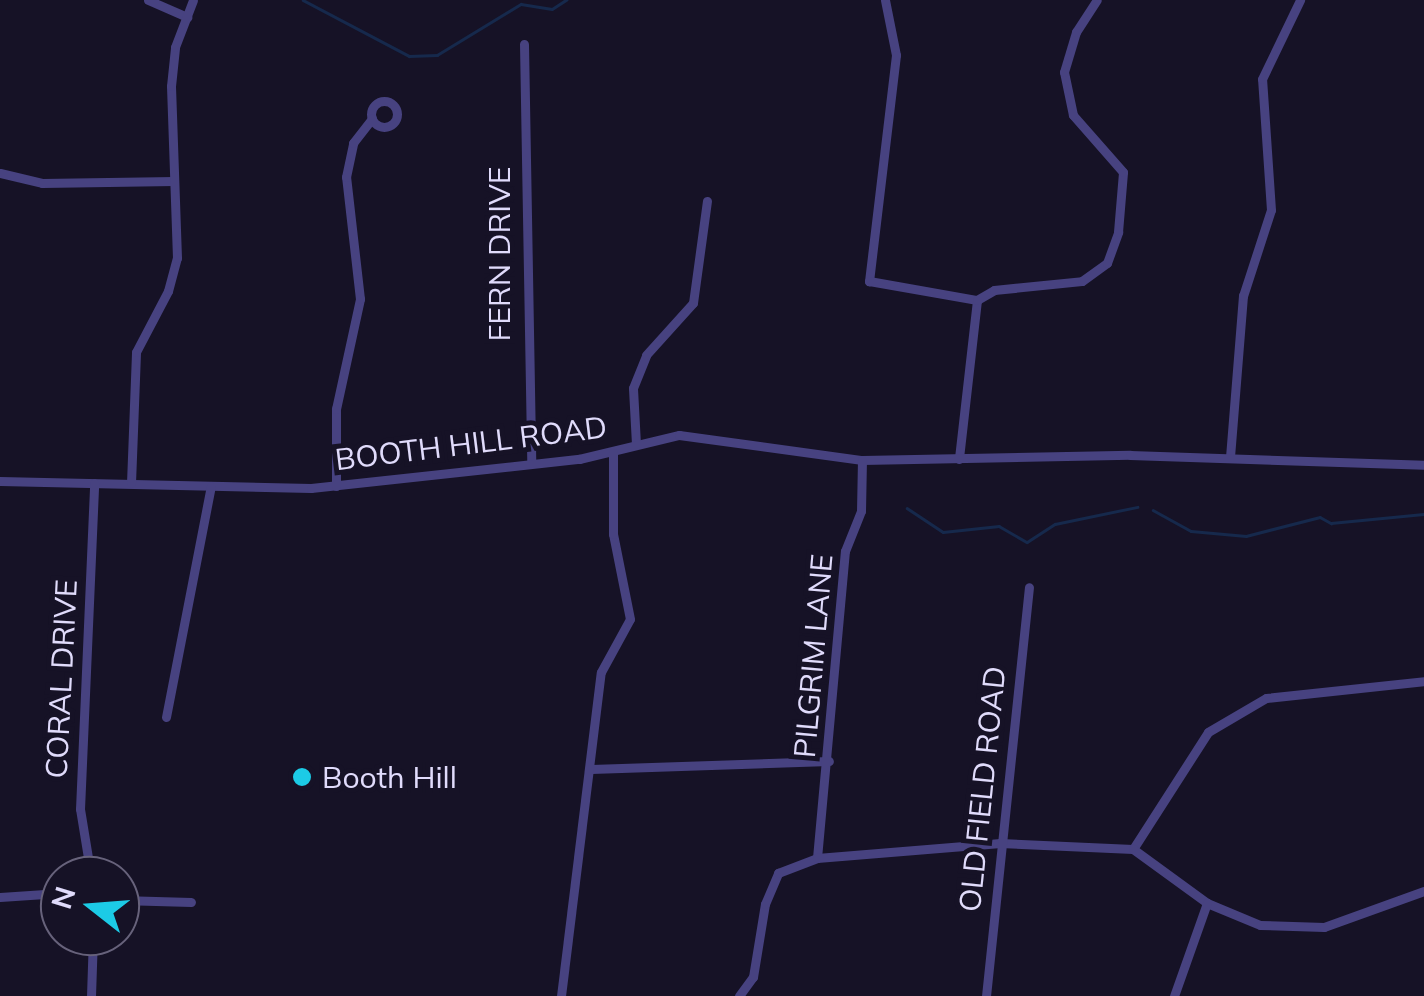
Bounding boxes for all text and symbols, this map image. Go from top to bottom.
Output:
street label: FERN DRIVE [481,166,517,342]
street label: BOOTH HILL ROAD [333,408,609,478]
street label: PILGRIM LANE [786,553,840,759]
street label: CORAL DRIVE [38,579,84,779]
street label: OLD FIELD ROAD [951,665,1013,913]
place label: Booth Hill [322,759,457,795]
marker: Booth Hill [291,766,313,788]
north arrow [40,856,140,956]
text: N [43,882,83,913]

